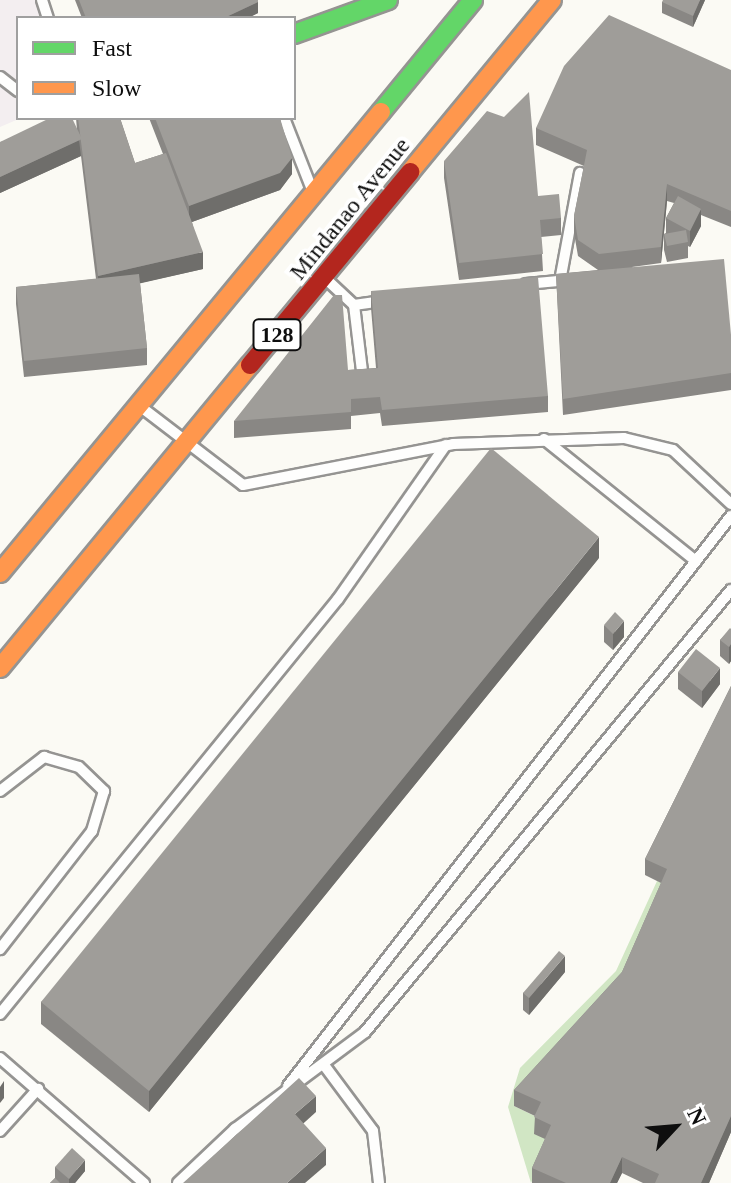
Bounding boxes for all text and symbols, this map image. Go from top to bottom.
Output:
legend [16,16,296,120]
text: Fast [92,35,132,61]
text: Slow [92,75,141,101]
street label: Mindanao Avenue [283,131,417,287]
road number: 128 [251,317,303,353]
north arrow [635,1087,715,1167]
text: N [682,1104,712,1129]

